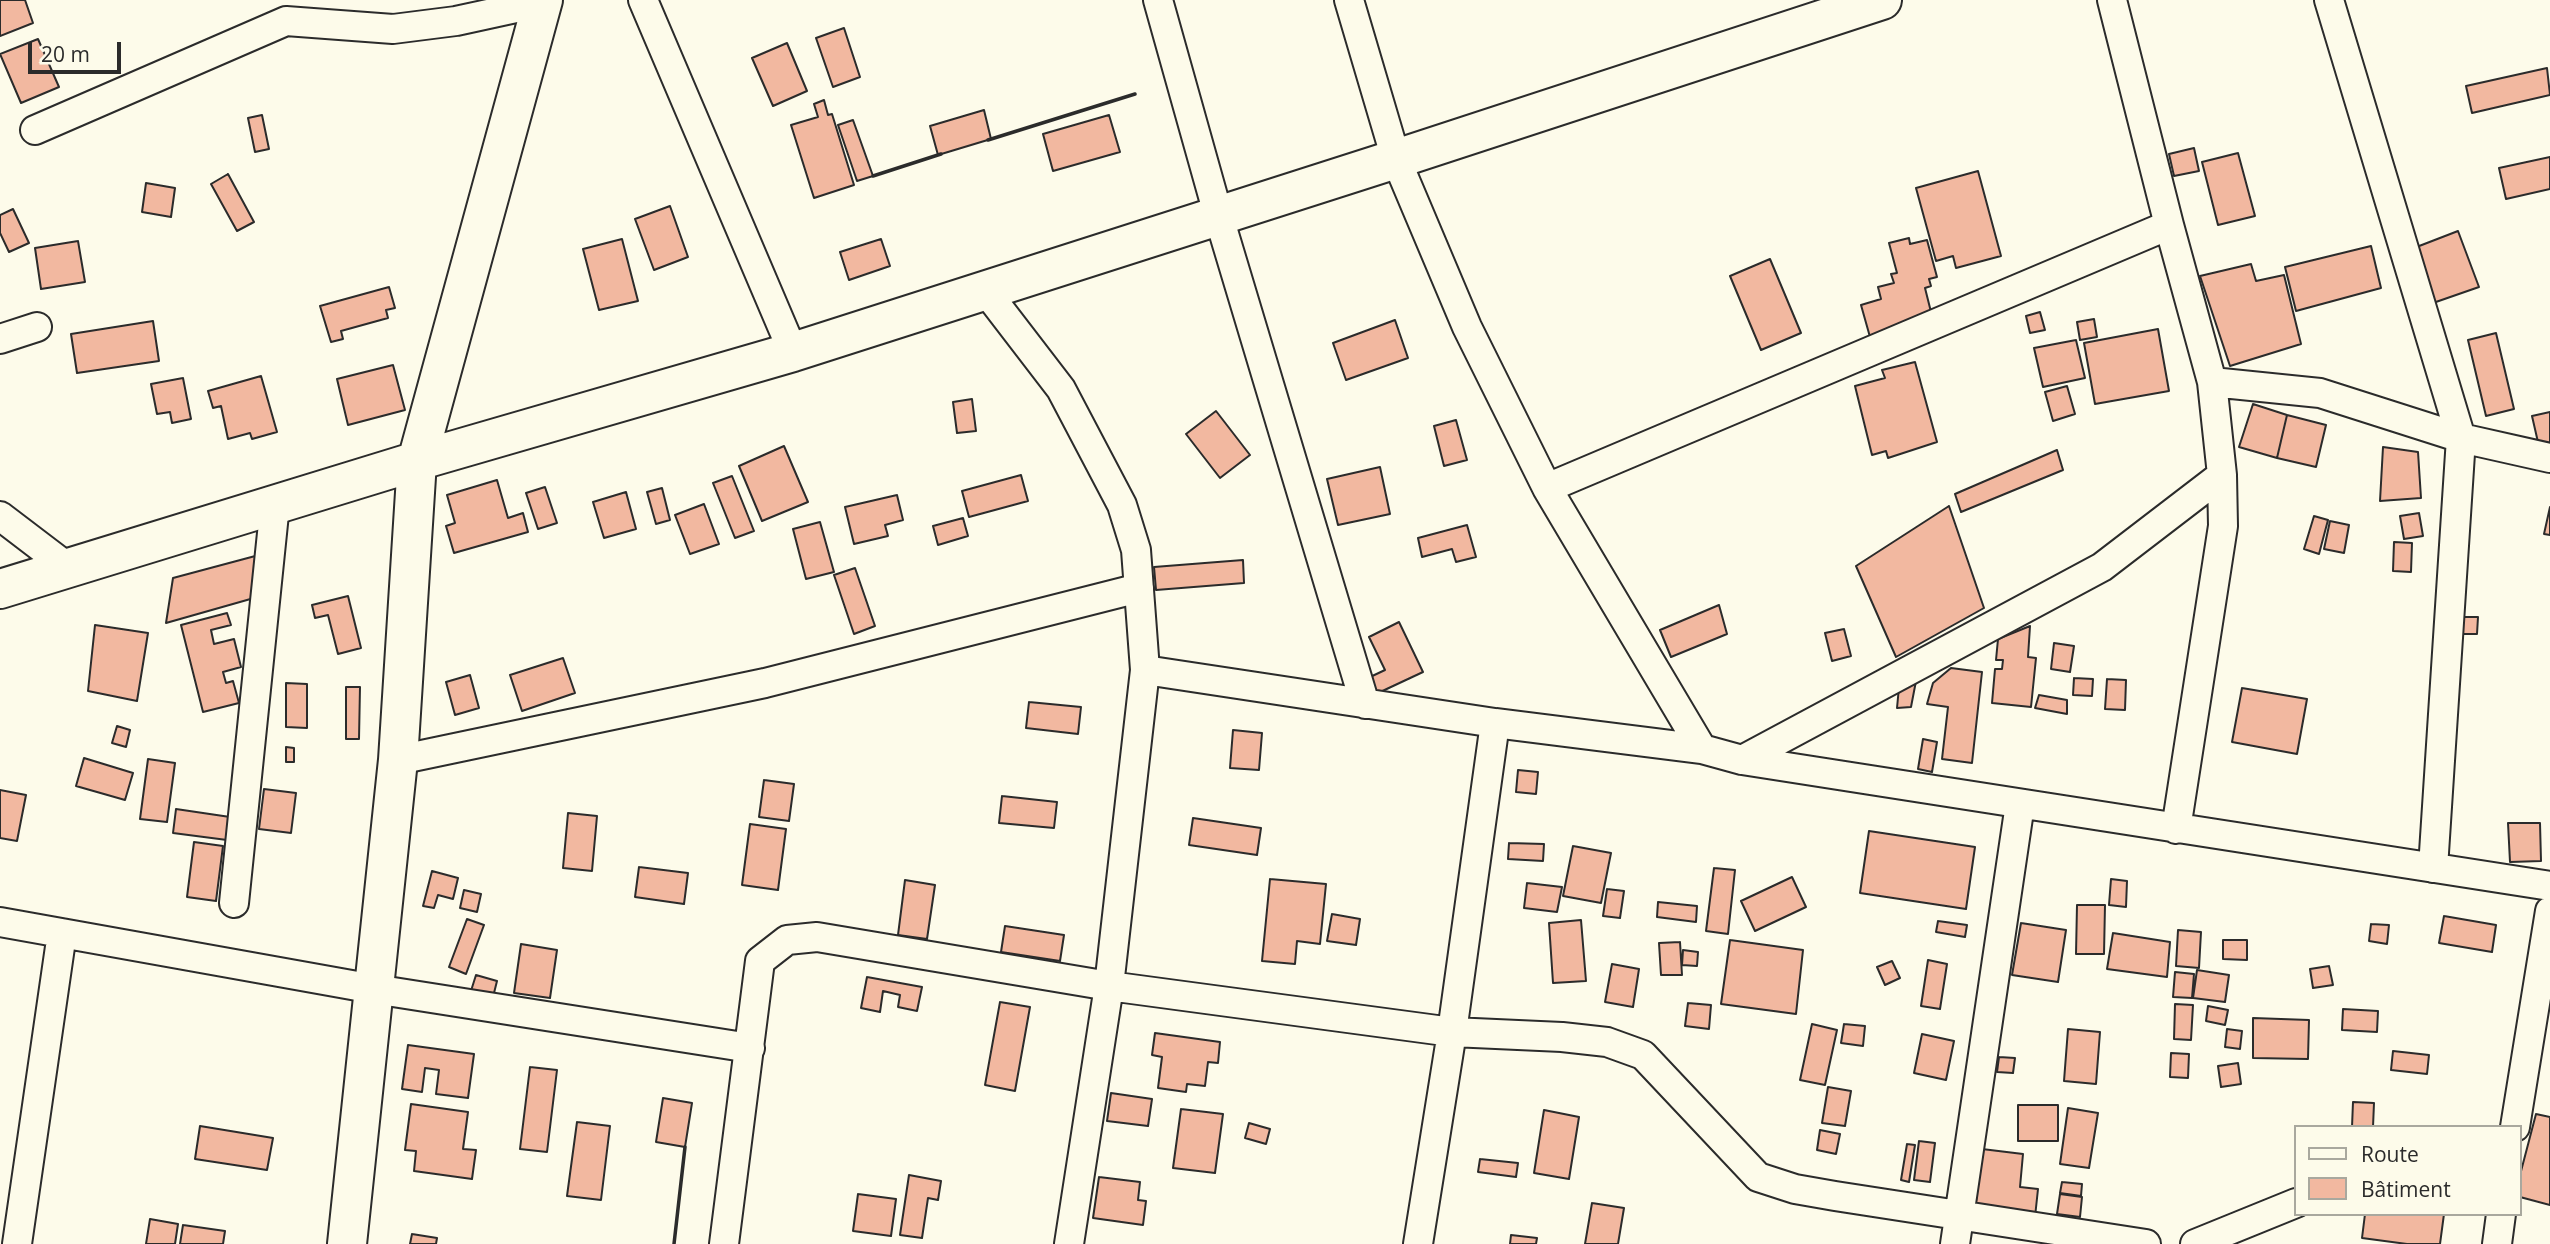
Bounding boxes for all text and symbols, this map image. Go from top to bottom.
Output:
scale bar [32,28,124,72]
text: 20 m [41,40,90,68]
legend [2294,1125,2522,1216]
text: Route [2361,1140,2419,1168]
text: Bâtiment [2361,1175,2451,1203]

